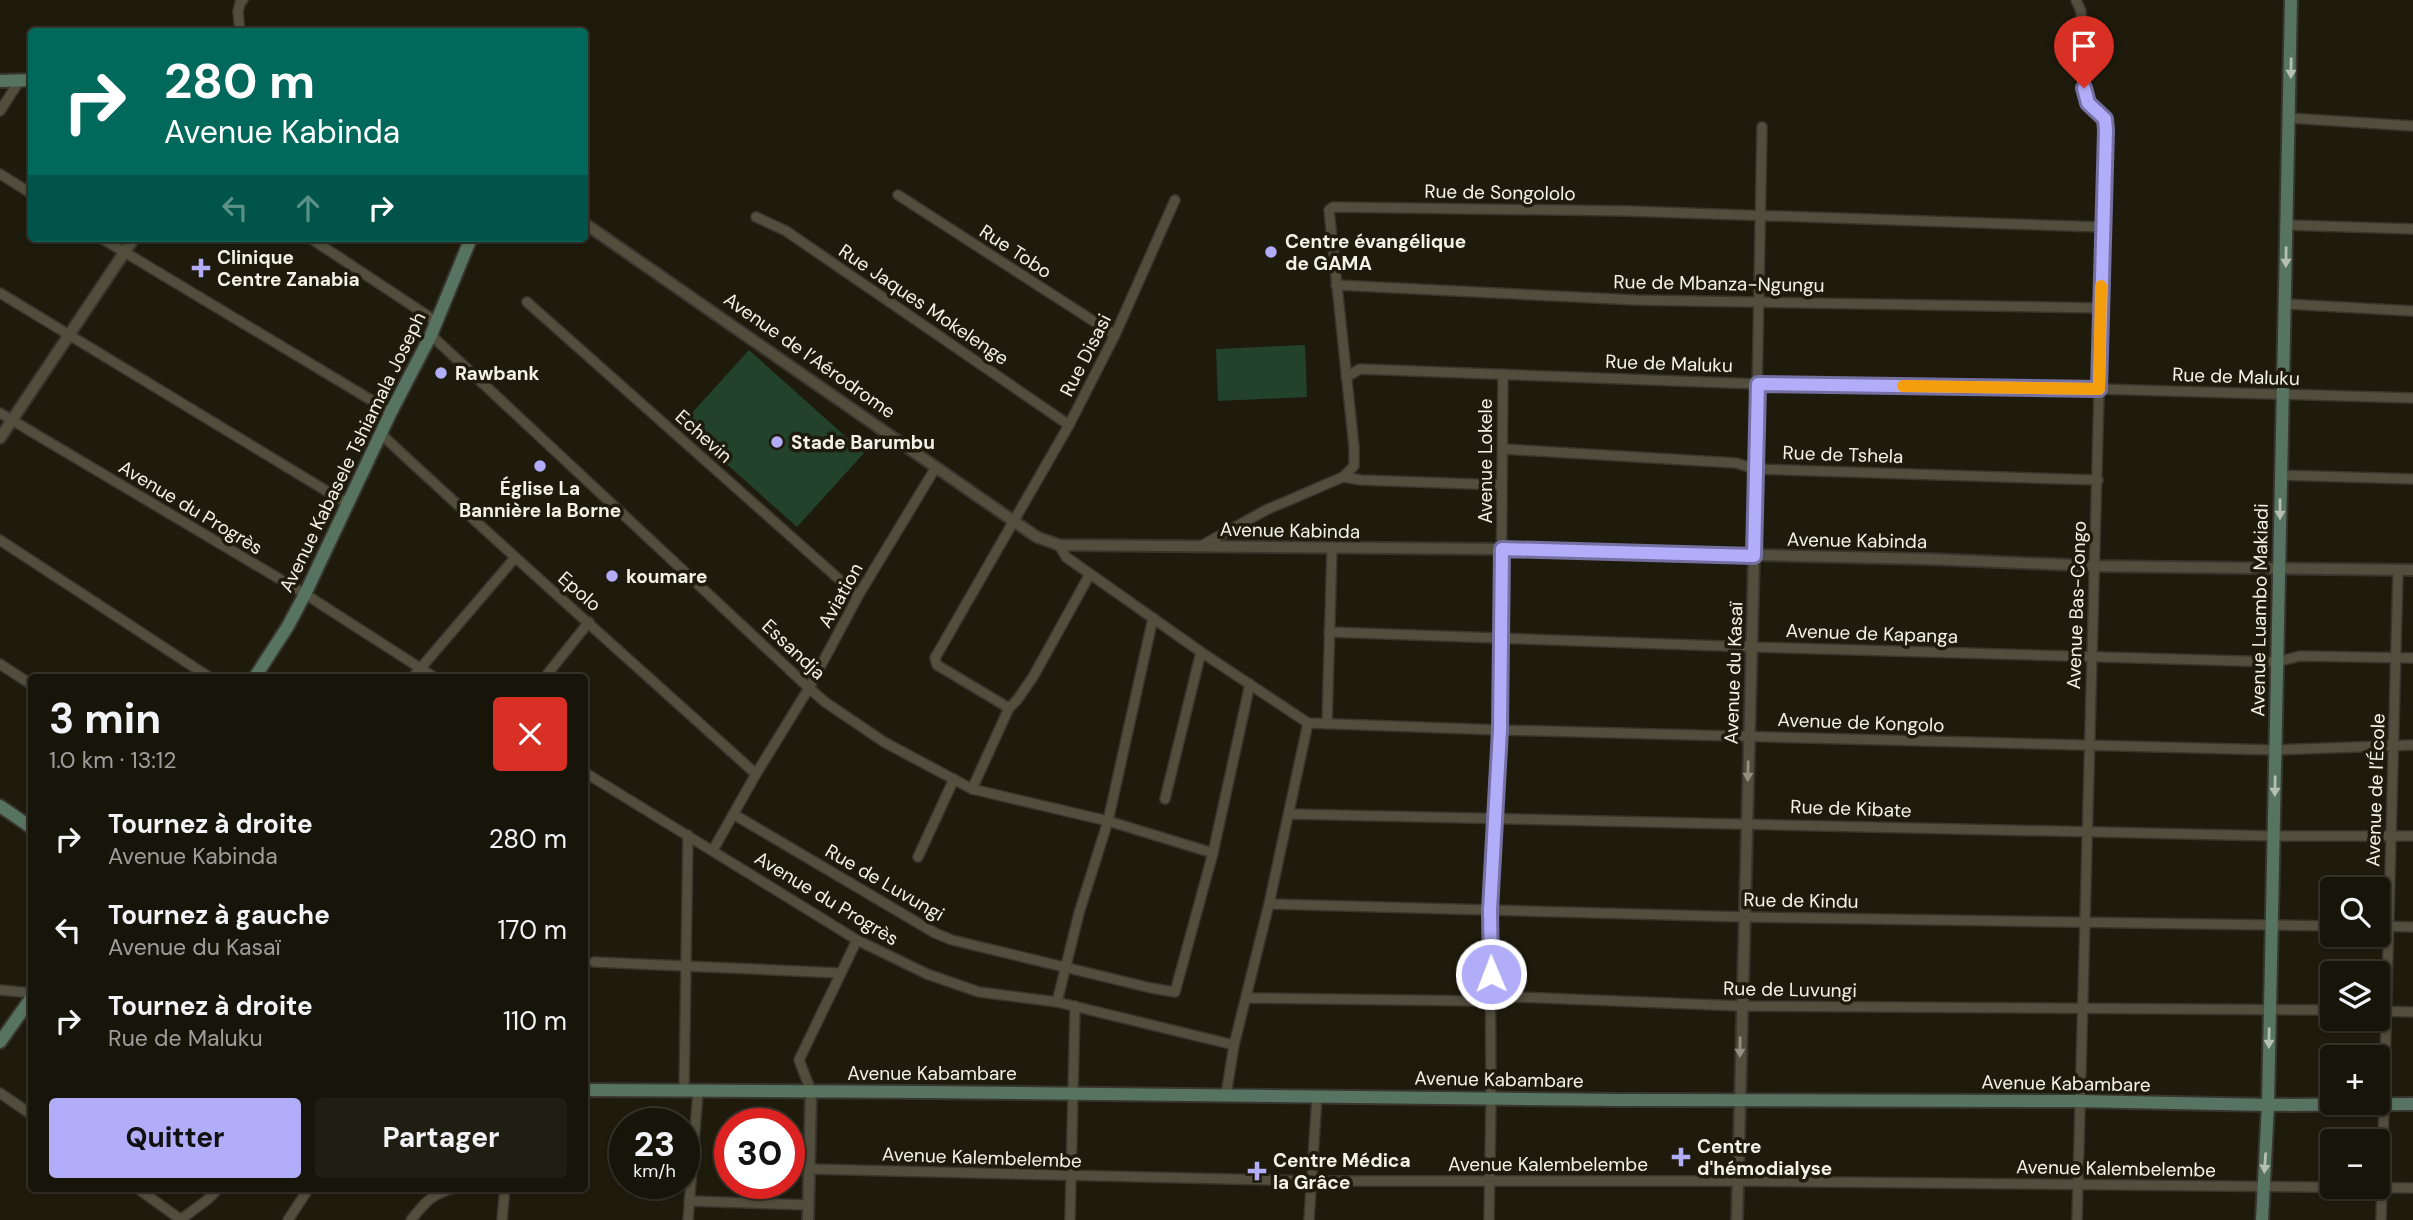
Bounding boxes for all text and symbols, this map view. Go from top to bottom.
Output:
pin [2054,16,2114,88]
icon: arrive [2065,27,2103,65]
text: 280 m [164,49,315,113]
icon: right [49,56,140,147]
one-way arrow [2285,57,2296,79]
text: Avenue Kabinda [164,111,400,153]
street label: Rue de Songololo [1424,179,1576,206]
icon: left [216,189,254,227]
icon: ahead [289,189,327,227]
icon: right [362,189,400,227]
street label: Rue Tobo [975,219,1057,284]
place label: Centre évangélique de GAMA [1285,229,1466,276]
street label: Rue Jaques Mokelenge [834,238,1014,371]
marker: Centre évangélique de GAMA [1263,244,1279,260]
place label: Clinique Centre Zanabia [217,245,360,292]
one-way arrow [2280,247,2292,269]
marker: Clinique Centre Zanabia [191,258,211,278]
street label: Rue de Mbanza-Ngungu [1613,269,1825,298]
street label: Avenue de l’Aérodrome [719,287,900,424]
street label: Avenue Kabasele Tshiamala Joseph [274,308,431,596]
street label: Rue Disasi [1054,310,1117,401]
street label: Rue de Maluku [1605,349,1733,378]
place label: Rawbank [455,361,540,386]
street label: Rue de Maluku [2172,362,2300,391]
marker: Rawbank [433,365,449,381]
street label: Avenue Lokele [1473,398,1498,524]
street label: Echevin [670,404,737,469]
place label: Stade Barumbu [791,430,935,455]
marker: Stade Barumbu [769,434,785,450]
street label: Rue de Tshela [1782,440,1904,469]
street label: Avenue du Progrès [114,455,267,560]
marker: Église La Bannière la Borne [532,458,548,474]
place label: Église La Bannière la Borne [459,476,621,523]
one-way arrow [2274,499,2286,521]
street label: Avenue Luambo Makiadi [2245,503,2274,717]
street label: Avenue Kabinda [1220,517,1360,544]
street label: Avenue Bas-Congo [2061,520,2092,690]
street label: Avenue Kabinda [1787,527,1927,554]
street label: Aviation [812,558,868,632]
place label: koumare [626,564,708,589]
street label: Epolo [553,566,607,617]
marker: koumare [604,568,620,584]
street label: Avenue du Kasaï [1719,601,1749,745]
street label: Essandja [757,614,831,685]
street label: Avenue de Kapanga [1785,618,1959,649]
text: 3 min [49,691,161,746]
button: close [493,697,567,771]
street label: Avenue de Kongolo [1777,707,1945,738]
street label: Avenue de l’École [2360,713,2391,867]
text: 1.0 km · 13:12 [49,745,176,775]
one-way arrow [1742,760,1753,782]
one-way arrow [2269,775,2280,797]
street label: Rue de Kibate [1790,794,1912,823]
text: Tournez à droite [108,807,313,841]
icon: right [49,820,87,858]
text: 280 m [489,822,567,856]
street label: Rue de Luvungi [821,838,949,927]
text: Avenue Kabinda [108,841,278,871]
street label: Avenue du Progrès [750,846,903,951]
map controls [2320,877,2390,1199]
button: search [2320,877,2390,947]
street label: Rue de Kindu [1743,887,1859,914]
text: Tournez à gauche [108,898,330,932]
icon: left [49,911,87,949]
text: 170 m [498,913,567,947]
text: Avenue du Kasaï [108,932,281,962]
position arrow [1454,937,1528,1011]
button: layers [2320,961,2390,1031]
street label: Rue de Luvungi [1723,976,1857,1003]
text: Tournez à droite [108,989,313,1023]
icon: right [49,1002,87,1040]
text: 110 m [503,1004,567,1038]
text: Rue de Maluku [108,1023,263,1053]
one-way arrow [2263,1027,2275,1049]
one-way arrow [1735,1037,1746,1059]
button: + [2320,1045,2390,1115]
street label: Avenue Kabambare [847,1061,1017,1086]
street label: Avenue Kabambare [1414,1066,1584,1093]
street label: Avenue Kabambare [1981,1070,2151,1097]
button: Quitter [49,1098,301,1178]
button: Partager [315,1098,567,1178]
speed limit sign: 30 [714,1108,805,1199]
text: 23 [634,1121,675,1167]
button: − [2320,1129,2390,1199]
place label: Centre d'hémodialyse [1697,1134,1832,1181]
street label: Avenue Kalembelembe [882,1142,1082,1173]
marker: Centre d'hémodialyse [1671,1147,1691,1167]
place label: Centre Médica la Grâce [1273,1148,1411,1195]
street label: Avenue Kalembelembe [1448,1152,1648,1177]
one-way arrow [2260,1152,2271,1174]
street label: Avenue Kalembelembe [2016,1154,2216,1183]
text: km/h [633,1159,676,1183]
marker: Centre Médica la Grâce [1247,1161,1267,1181]

